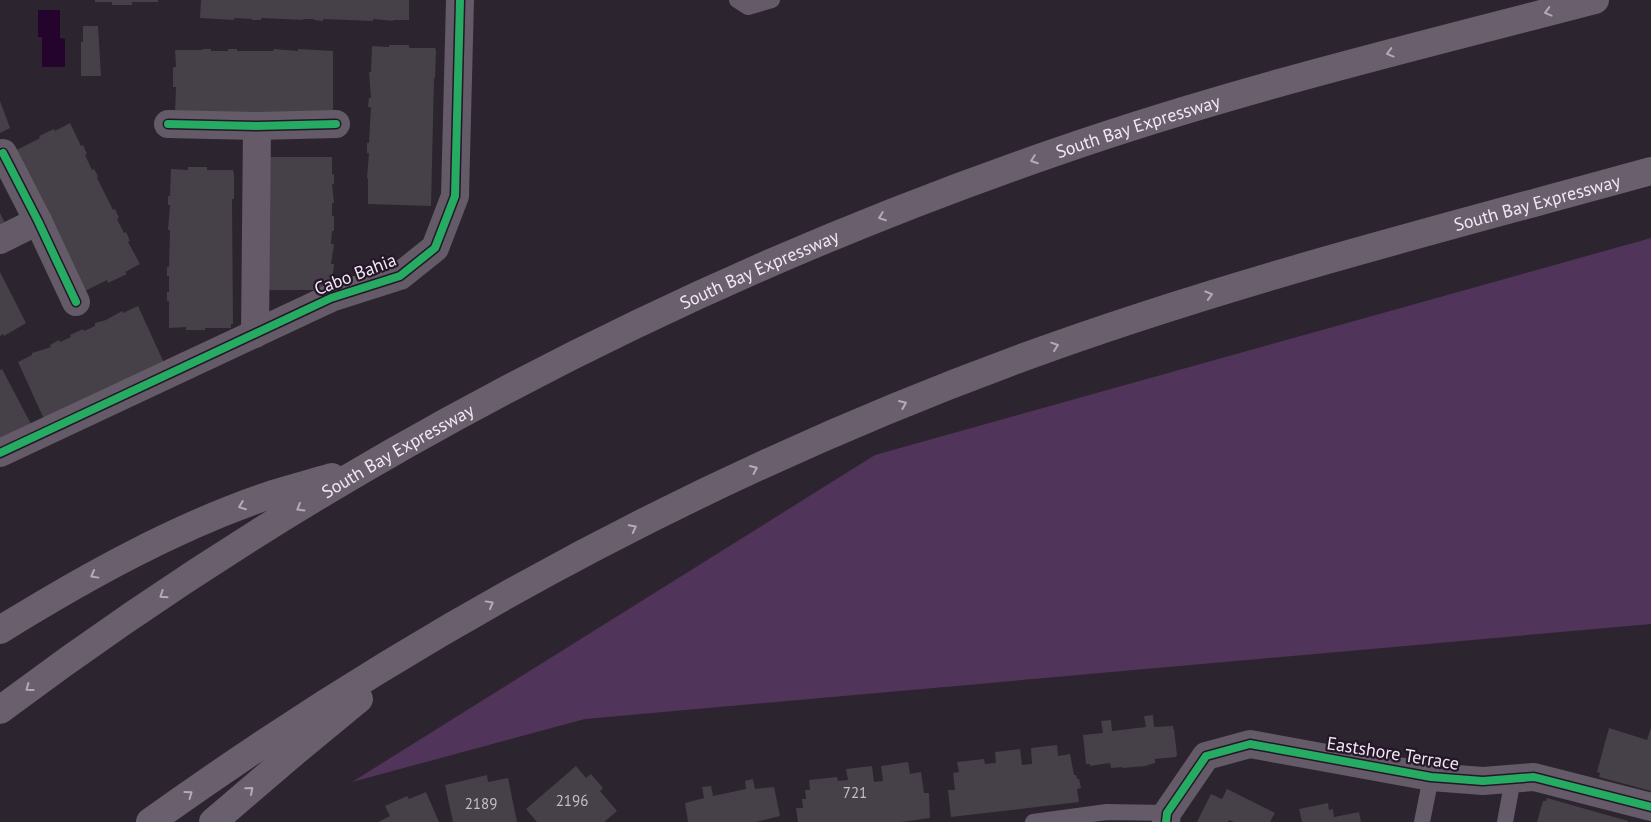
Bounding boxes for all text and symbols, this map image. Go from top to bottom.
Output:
one-way arrow [1544,7,1552,17]
one-way arrow [1387,48,1395,58]
street label: South Bay Expressway [1052,89,1223,163]
one-way arrow [1030,154,1038,164]
street label: South Bay Expressway [1451,168,1623,236]
one-way arrow [878,211,886,221]
street label: South Bay Expressway [676,224,843,314]
street label: Cabo Bahia [311,248,399,300]
one-way arrow [1204,290,1212,300]
one-way arrow [1050,342,1058,352]
street label: South Bay Expressway [317,398,478,503]
one-way arrow [898,400,907,411]
one-way arrow [749,464,758,475]
one-way arrow [238,500,247,511]
one-way arrow [296,501,305,511]
one-way arrow [628,524,637,534]
one-way arrow [91,568,100,578]
one-way arrow [159,589,168,598]
one-way arrow [484,601,493,611]
one-way arrow [26,682,35,691]
street label: Eastshore Terrace [1325,731,1461,775]
house number: 721 [843,783,867,802]
one-way arrow [244,787,253,796]
one-way arrow [184,790,193,800]
house number: 2196 [556,791,588,810]
house number: 2189 [465,794,497,813]

